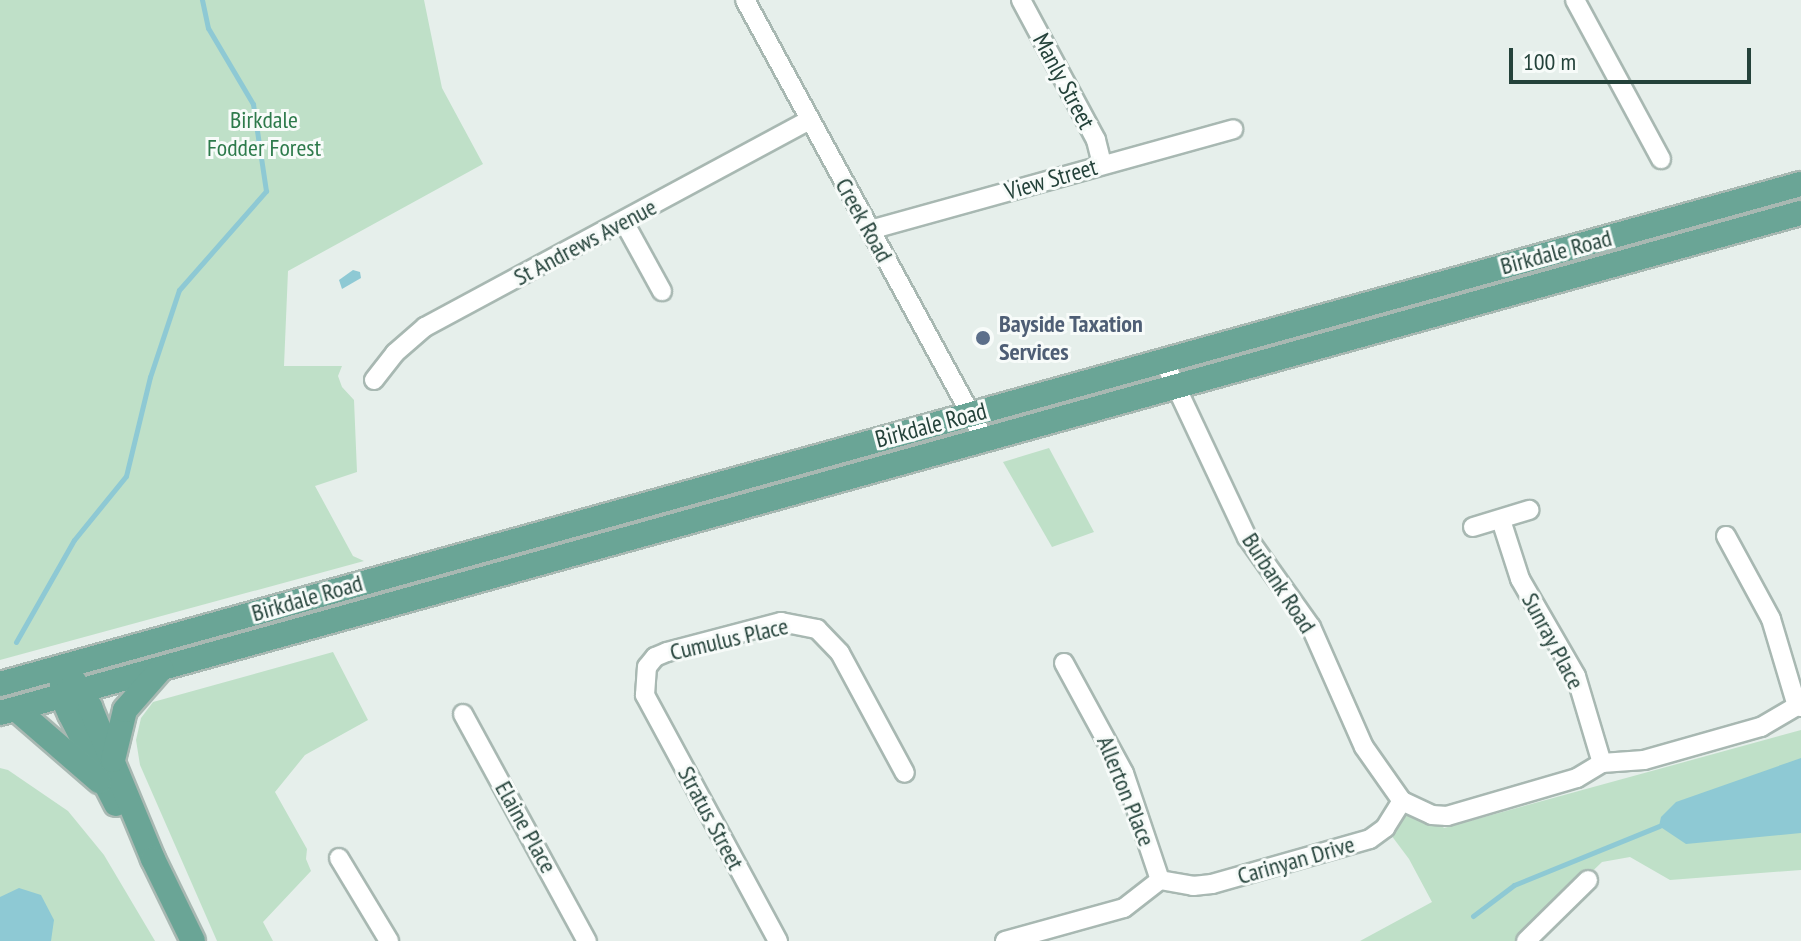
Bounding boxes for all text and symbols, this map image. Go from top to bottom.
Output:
street label: Manly Street [1027,28,1101,134]
scale bar [1513,32,1755,82]
text: 100 m [1523,46,1576,77]
park label: Birkdale Fodder Forest [207,106,321,162]
street label: View Street [1001,152,1101,206]
street label: Creek Road [829,173,899,267]
street label: St Andrews Avenue [508,192,662,292]
street label: Birkdale Road [1497,223,1615,281]
place label: Bayside Taxation Services [999,310,1143,366]
marker: Bayside Taxation Services [974,329,992,347]
street label: Birkdale Road [872,396,990,454]
street label: Burbank Road [1236,527,1322,639]
street label: Birkdale Road [248,568,366,628]
street label: Sunray Place [1516,588,1590,694]
street label: Cumulus Place [667,611,791,667]
street label: Allerton Place [1091,732,1161,850]
street label: Stratus Street [672,761,750,875]
street label: Elaine Place [489,776,563,878]
street label: Carinyan Drive [1234,830,1358,890]

